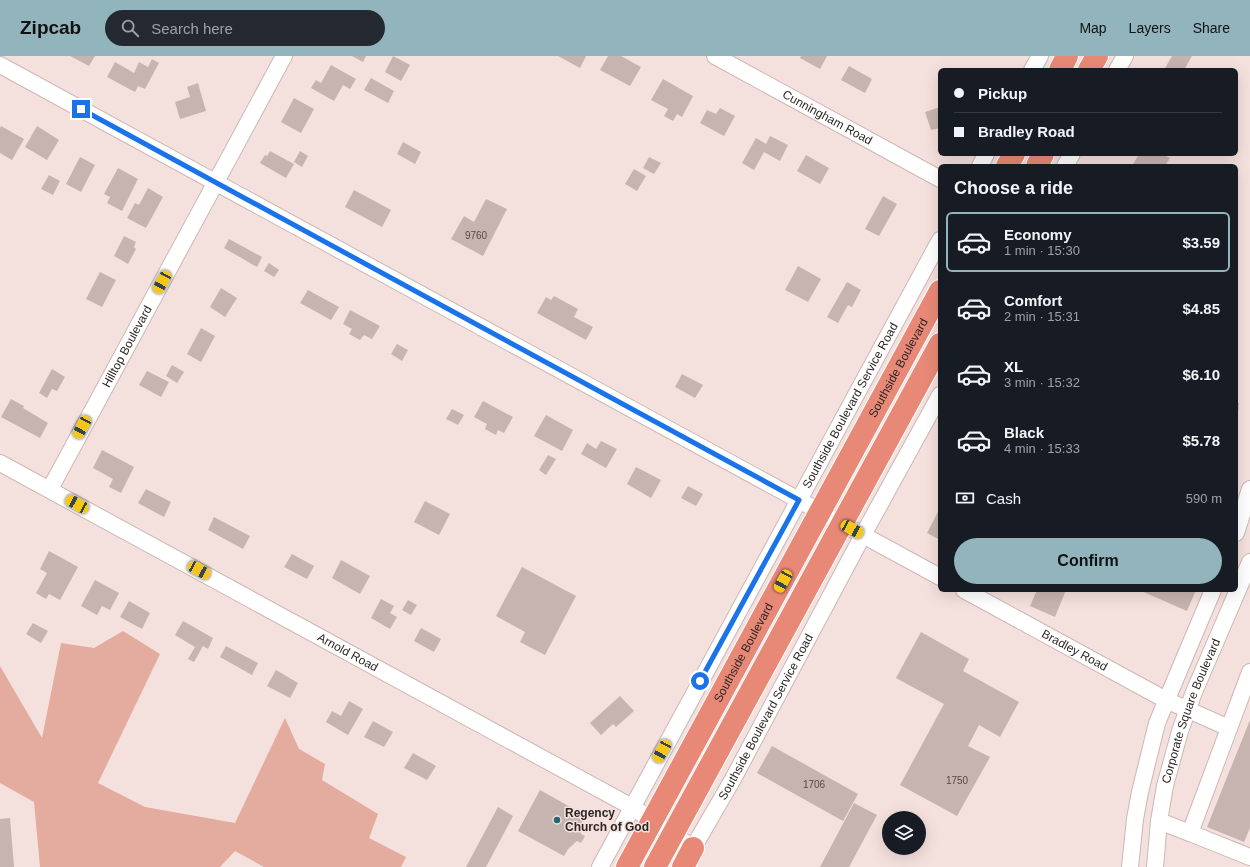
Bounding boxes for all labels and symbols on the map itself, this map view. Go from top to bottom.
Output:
street label: Cunningham Road [780,87,875,148]
route end [72,100,90,118]
house number: 9760 [465,230,488,241]
car [151,269,173,295]
street label: Hilltop Boulevard [99,303,155,390]
street label: Southside Boulevard [866,316,931,420]
street label: Southside Boulevard Service Road [800,320,901,491]
car [71,414,93,440]
car [64,493,90,515]
car [839,518,865,540]
car [186,559,212,581]
car [772,568,794,594]
street label: Southside Boulevard [711,601,776,705]
street label: Bradley Road [1039,627,1110,674]
street label: Arnold Road [315,630,381,674]
street label: Southside Boulevard Service Road [715,631,816,802]
street label: Corporate Square Boulevard [1159,637,1223,785]
route start [691,672,709,690]
car [651,738,673,764]
house number: 1750 [946,775,969,786]
house number: 1706 [803,779,826,790]
place label: Regency Church of God [565,806,649,834]
marker: Regency Church of God [552,815,562,825]

